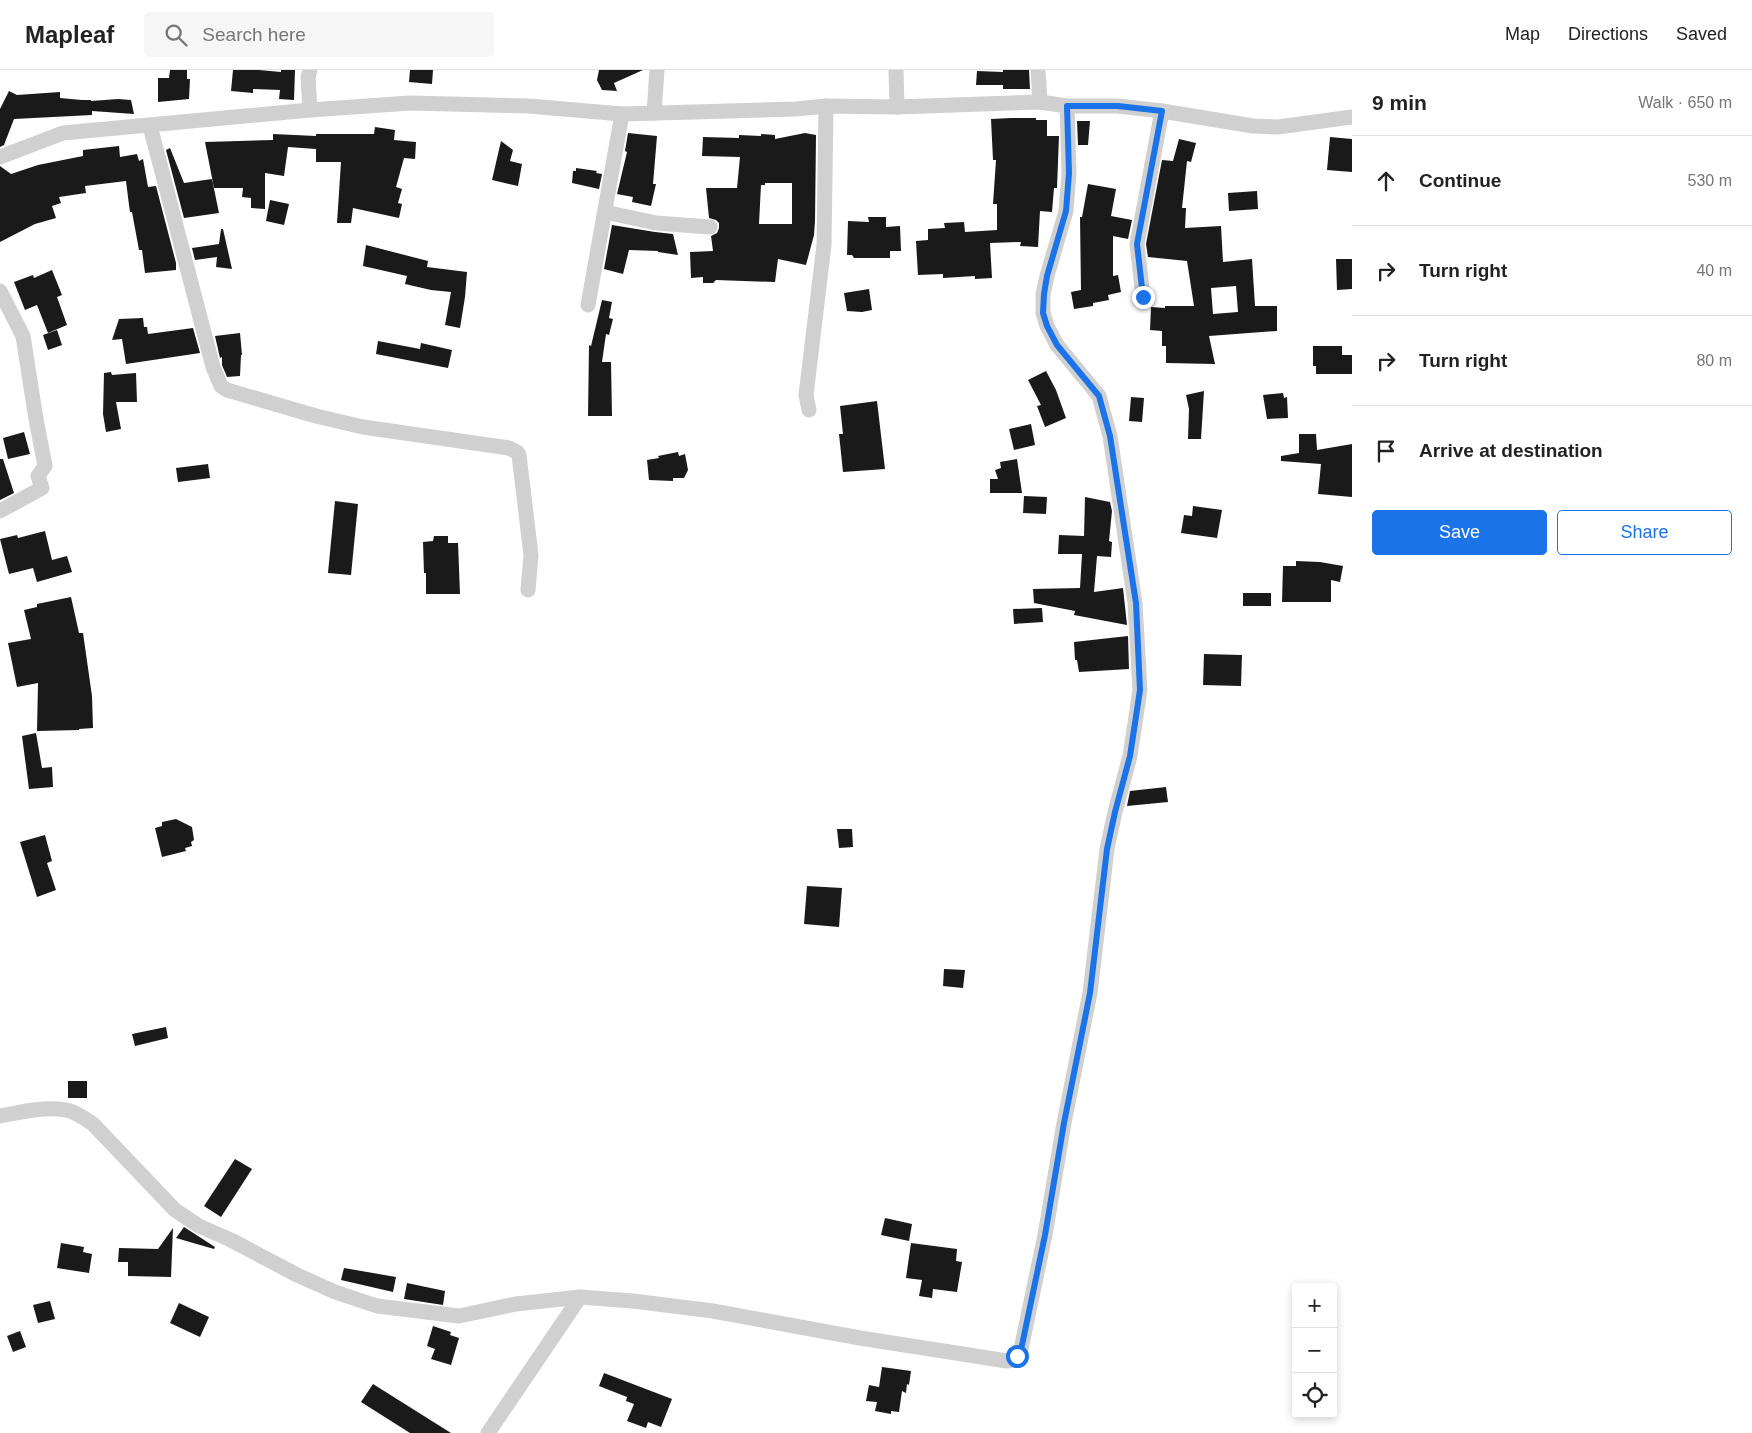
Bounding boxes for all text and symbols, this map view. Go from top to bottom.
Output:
search box [144,12,494,57]
text: Mapleaf [25,21,114,48]
icon: search [162,21,190,49]
text: Search here [202,24,306,45]
text: Map [1505,24,1540,44]
text: Directions [1568,24,1648,44]
text: Saved [1676,24,1727,44]
text: 9 min [1372,91,1427,114]
text: Walk · 650 m [1638,94,1732,111]
icon: ahead [1372,167,1400,195]
text: Continue [1419,170,1501,191]
text: 530 m [1688,172,1732,189]
icon: right [1372,257,1400,285]
text: Turn right [1419,260,1507,281]
text: 40 m [1696,262,1732,279]
route end [1132,286,1155,309]
icon: right [1372,347,1400,375]
text: Turn right [1419,350,1507,371]
text: 80 m [1696,352,1732,369]
icon: arrive [1372,437,1400,465]
text: Arrive at destination [1419,440,1603,461]
button: Save [1372,510,1547,555]
button: Share [1557,510,1732,555]
map controls [1292,1283,1337,1418]
button: + [1292,1283,1337,1328]
button: − [1292,1328,1337,1373]
route start [1006,1345,1029,1368]
button: locate [1292,1373,1337,1418]

